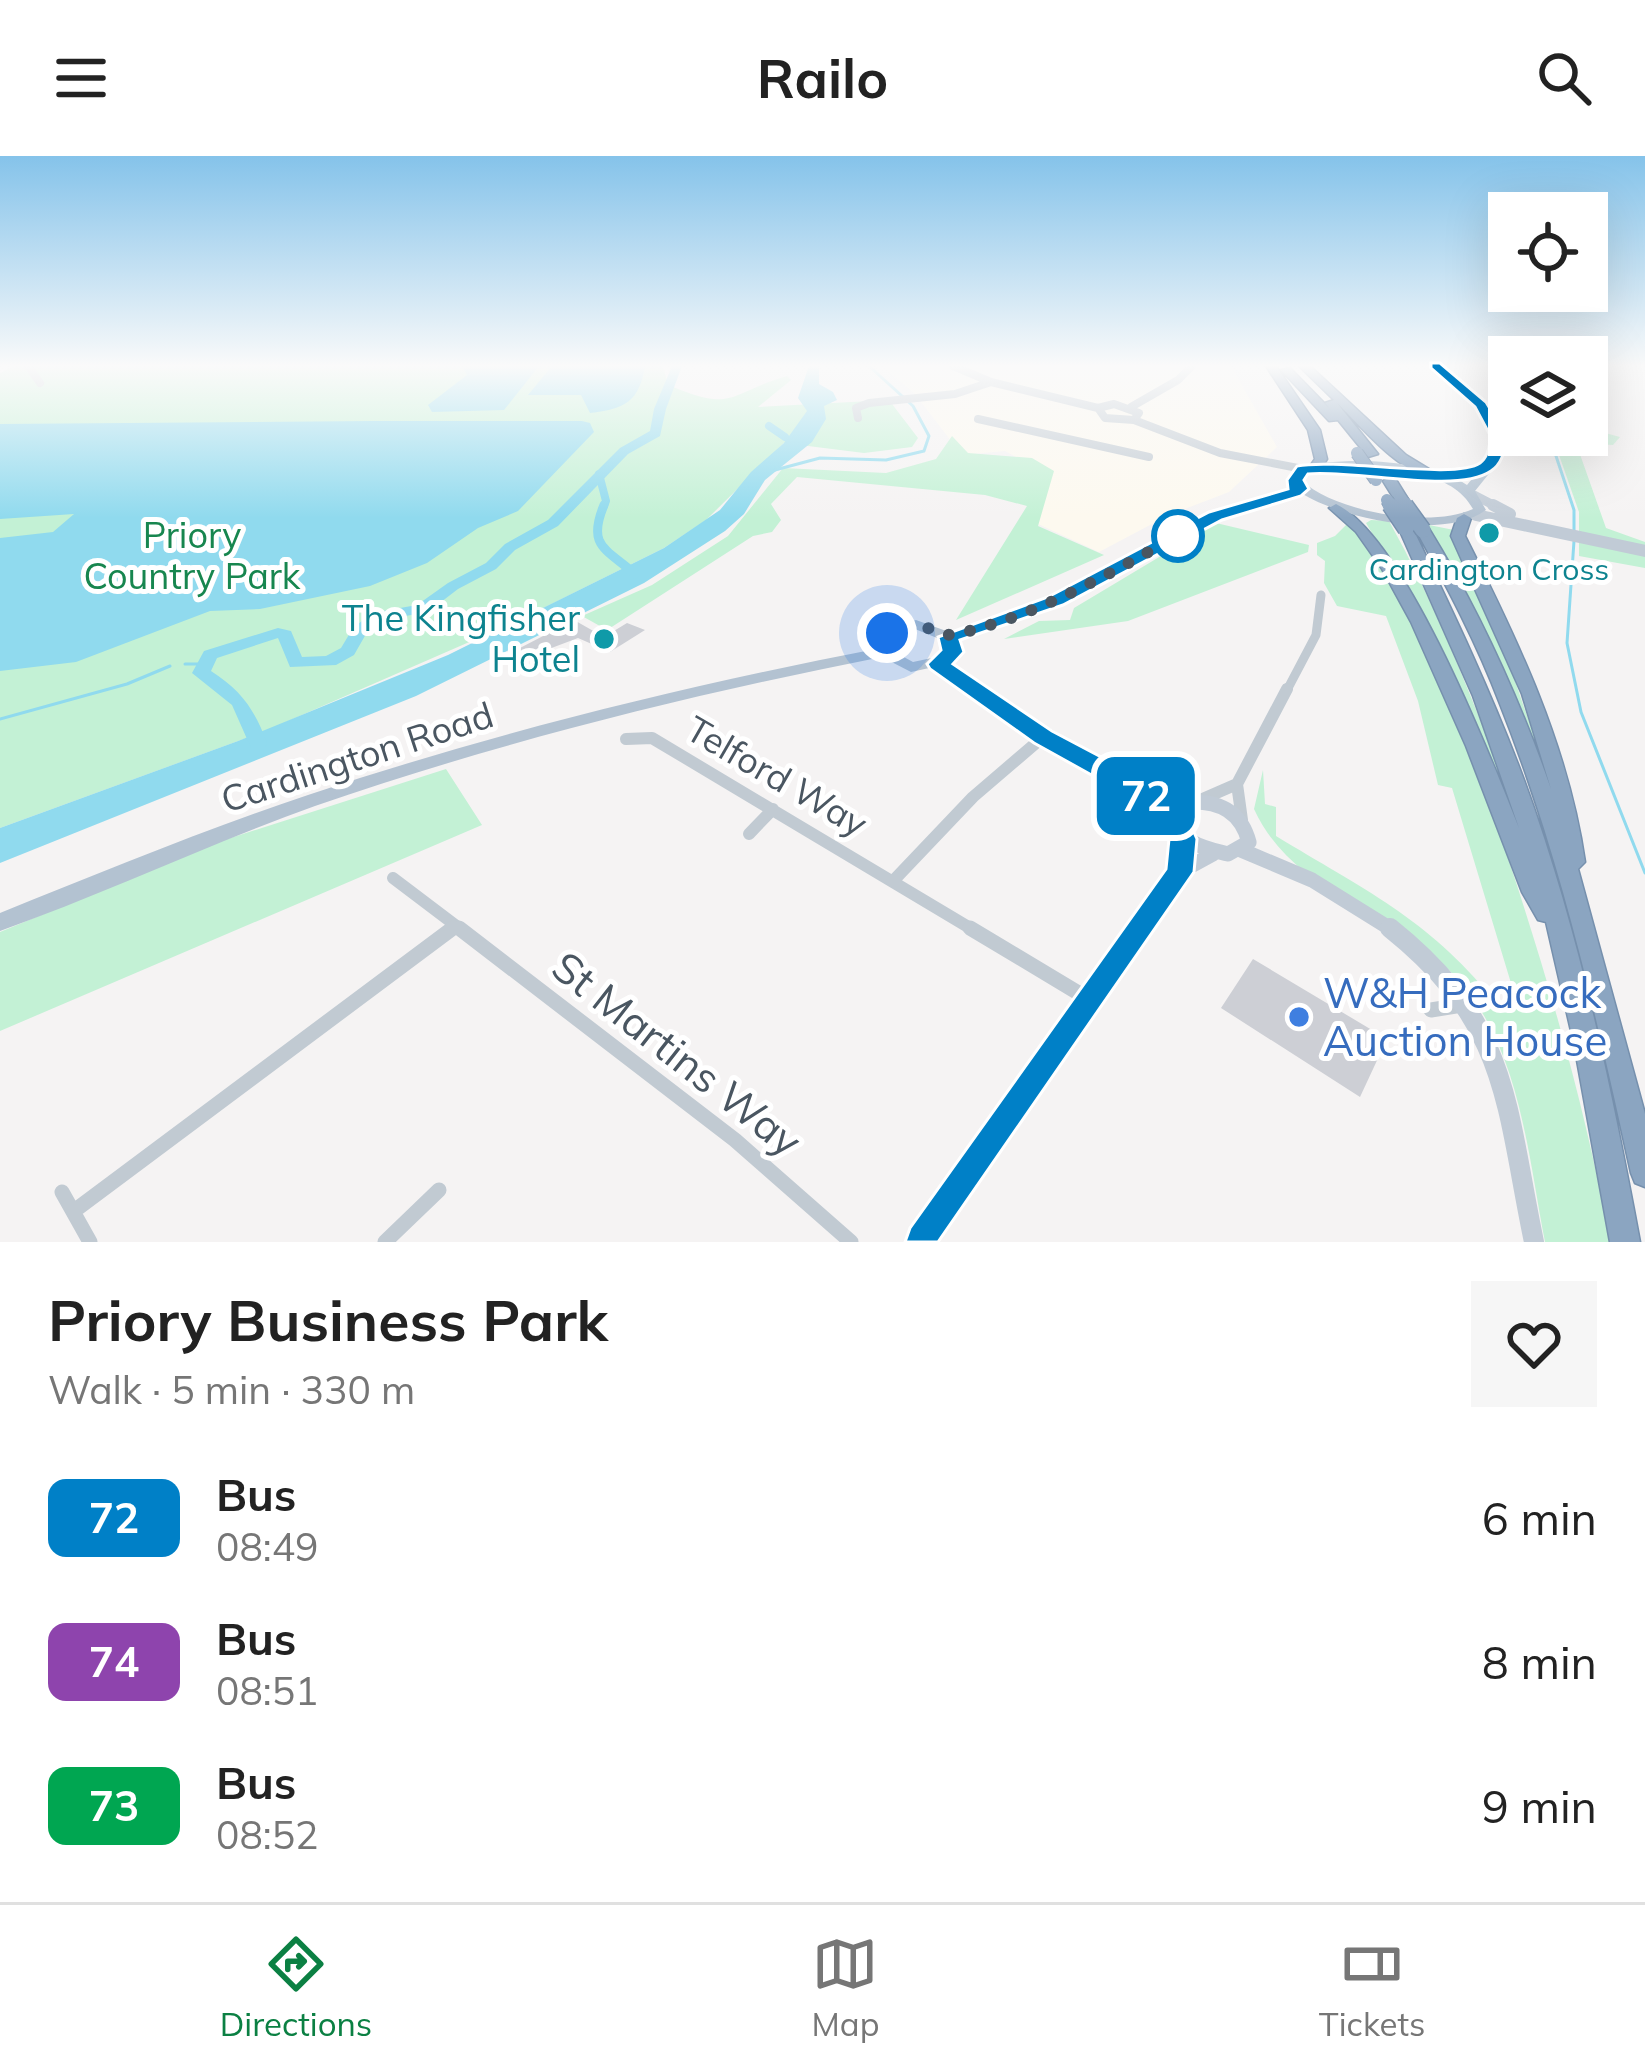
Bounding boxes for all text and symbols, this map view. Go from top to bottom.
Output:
text: Railo [757,44,888,112]
icon: menu [48,45,114,111]
icon: search [1531,45,1597,111]
map controls [1488,192,1608,456]
button: locate [1488,192,1608,312]
button: layers [1488,336,1608,456]
unlabelled marker [1153,511,1203,561]
park label: Priory Country Park [84,512,301,598]
marker: Cardington Cross [1476,520,1502,546]
place label: Cardington Cross [1369,550,1609,588]
place label: The Kingfisher Hotel [342,595,580,681]
your location [857,603,917,663]
marker: The Kingfisher Hotel [591,626,617,652]
street label: Cardington Road [215,691,498,822]
street label: Telford Way [679,706,876,845]
line badge: 72 [1092,757,1200,835]
text: 72 [1121,769,1171,822]
street label: St Martins Way [542,940,813,1167]
place label: W&H Peacock Auction House [1323,966,1607,1067]
marker: W&H Peacock Auction House [1286,1004,1312,1030]
button: heart [1471,1281,1597,1407]
text: Priory Business Park [48,1284,608,1355]
text: Walk · 5 min · 330 m [48,1365,415,1414]
text: Bus [216,1466,296,1522]
text: 6 min [1482,1490,1597,1546]
text: 72 [89,1491,139,1544]
text: 08:49 [216,1522,319,1571]
text: Bus [216,1610,296,1666]
text: 8 min [1482,1634,1597,1690]
text: 74 [89,1635,139,1688]
text: 08:51 [216,1666,319,1715]
text: Bus [216,1754,296,1810]
text: 9 min [1482,1778,1597,1834]
text: 73 [89,1779,139,1832]
text: 08:52 [216,1810,319,1859]
tab: Directions [220,1931,372,2044]
tab: Map [812,1931,879,2044]
tab: Tickets [1319,1931,1425,2044]

